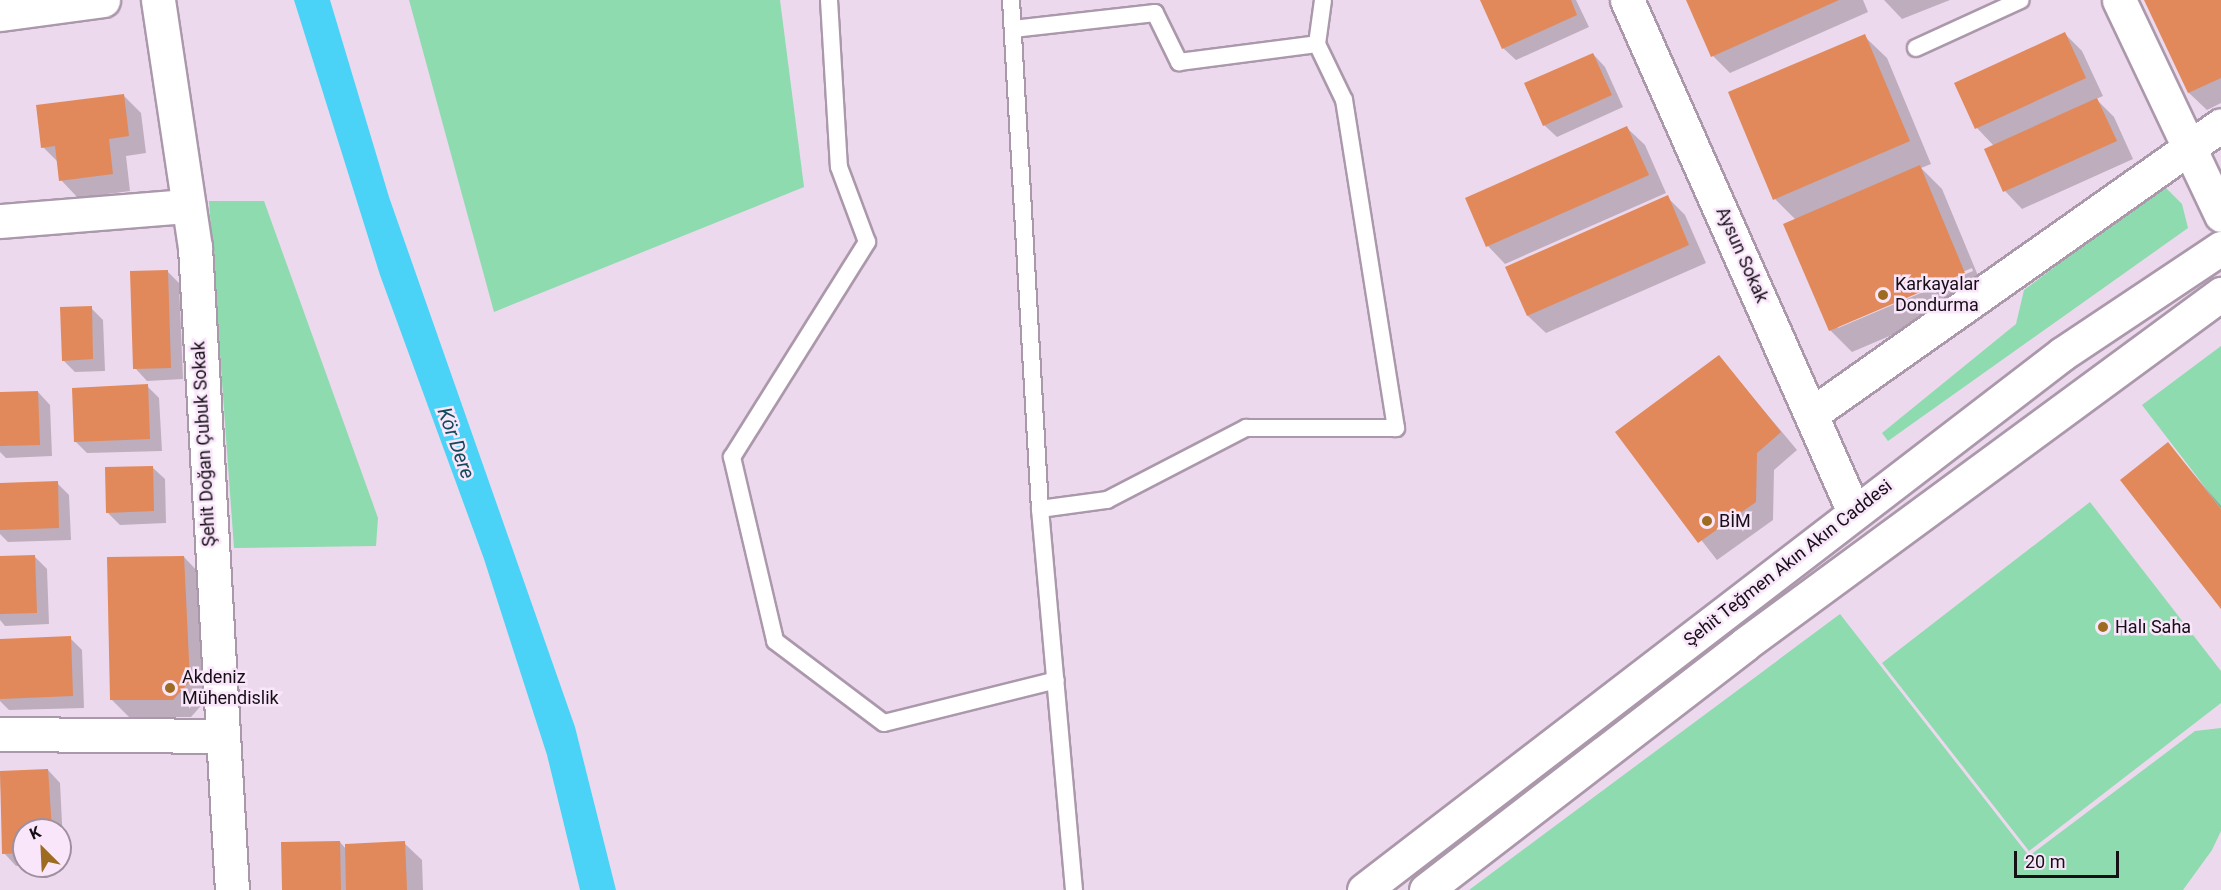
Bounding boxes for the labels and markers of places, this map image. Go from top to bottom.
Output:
place label: Karkayalar Dondurma [1895,274,1979,316]
marker: Karkayalar Dondurma [1876,288,1890,302]
place label: BİM [1719,510,1751,532]
marker: BİM [1700,514,1714,528]
place label: Halı Saha [2115,616,2191,638]
marker: Halı Saha [2096,620,2110,634]
place label: Akdeniz Mühendislik [182,667,279,710]
marker: Akdeniz Mühendislik [163,681,177,695]

